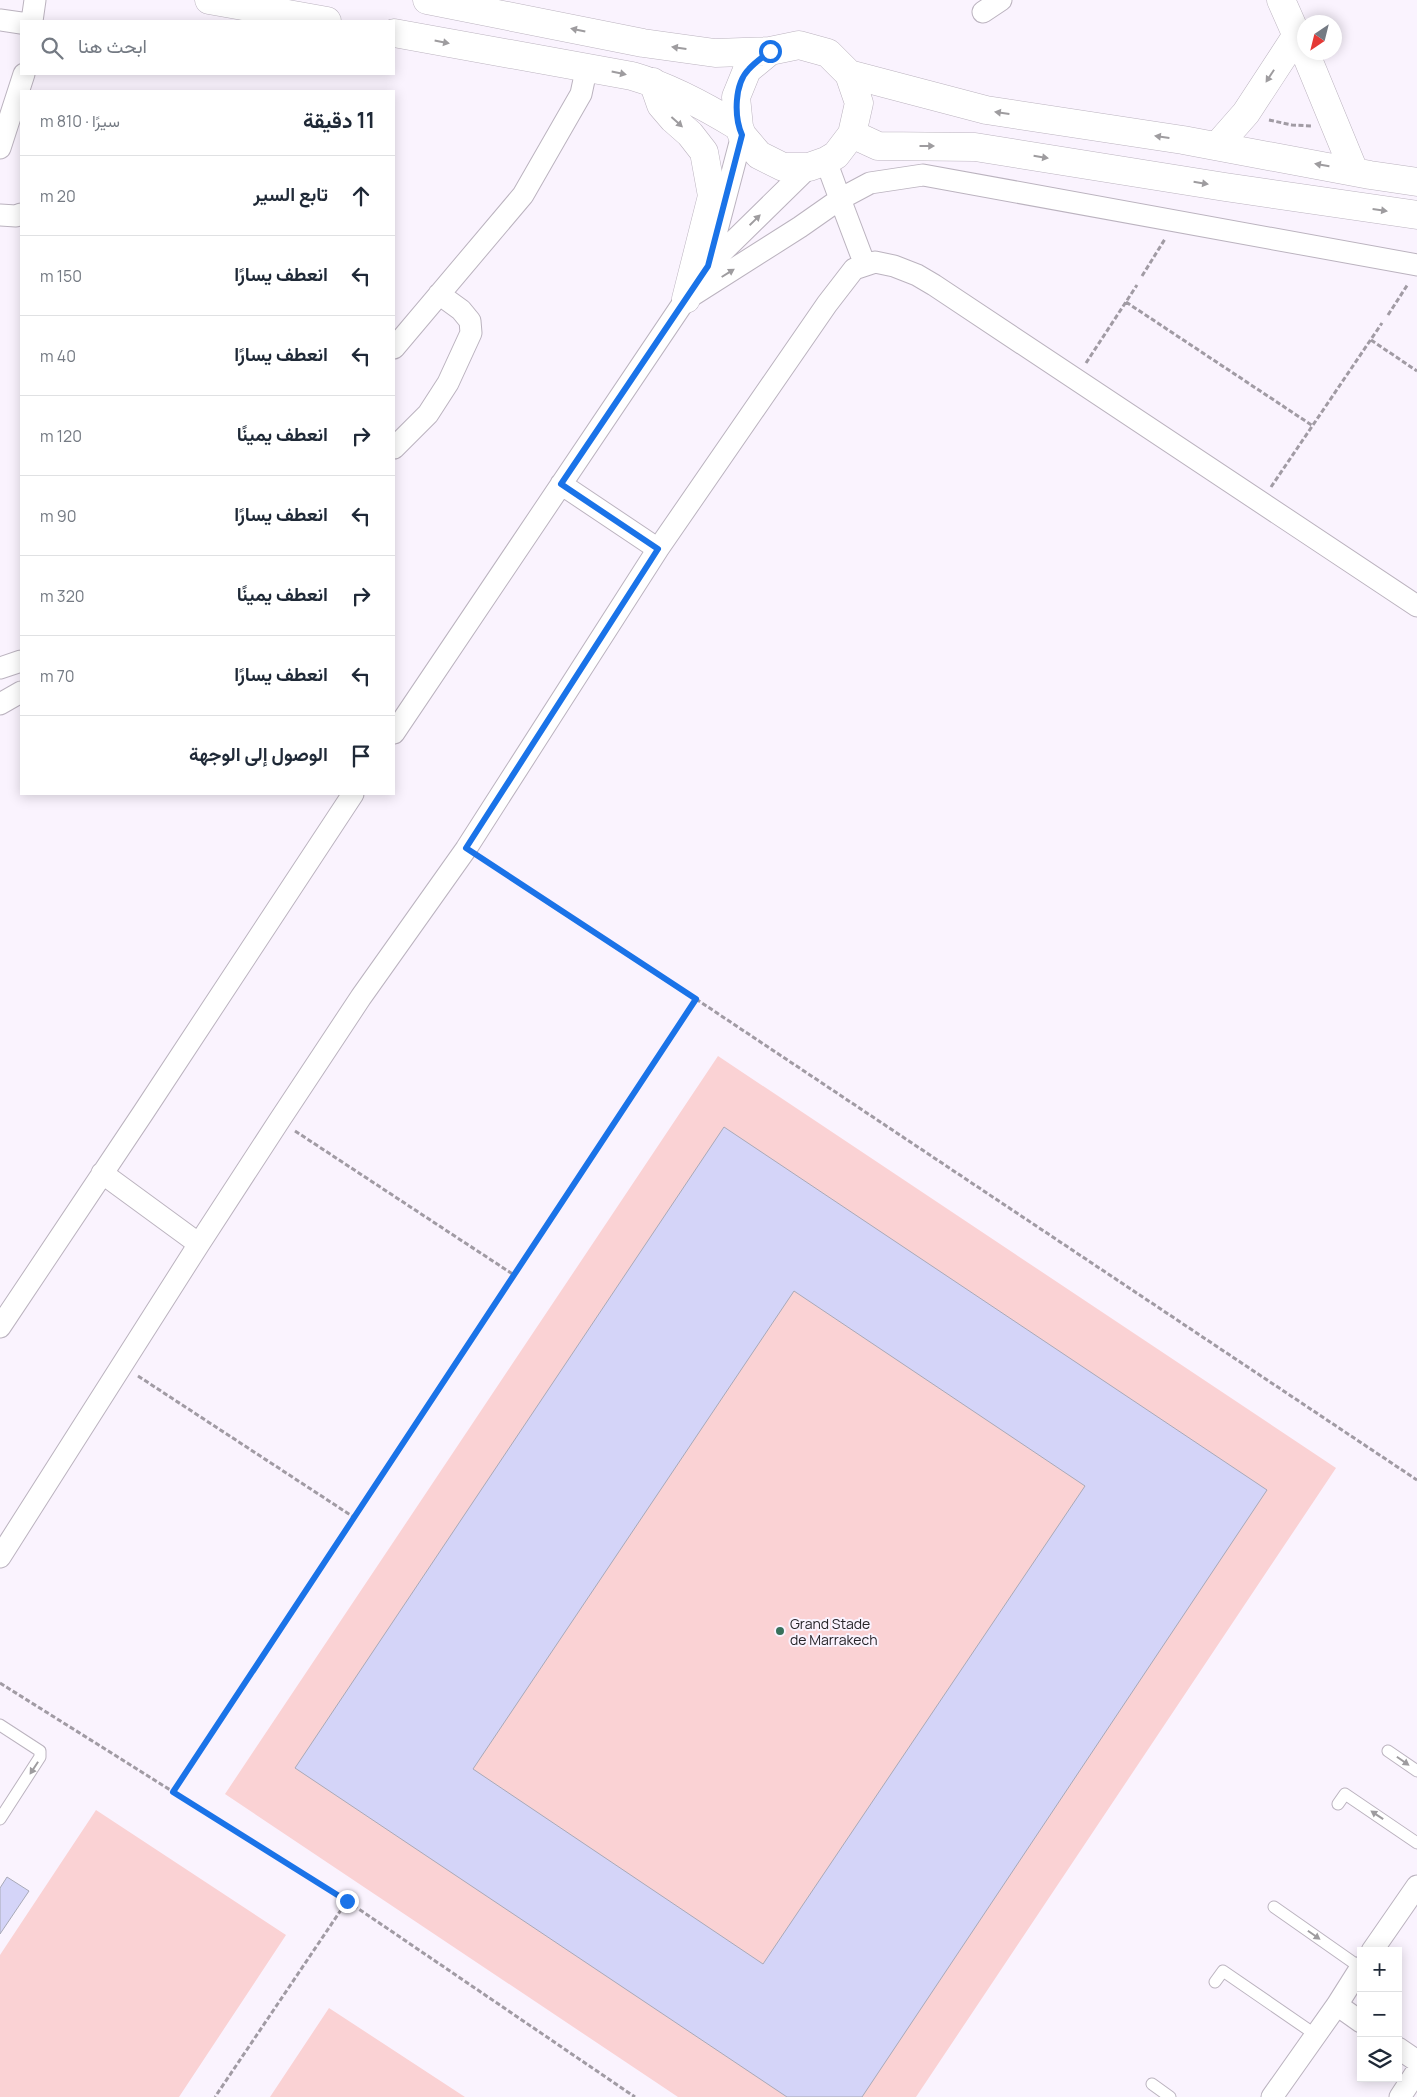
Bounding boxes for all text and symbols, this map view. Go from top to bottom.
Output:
north arrow [1297,15,1342,60]
search box [20,20,395,75]
one-way arrow [570,26,586,34]
text: ابحث هنا [78,33,147,59]
icon: search [38,34,66,62]
one-way arrow [434,39,450,47]
route start [759,40,782,63]
one-way arrow [671,44,687,52]
one-way arrow [611,69,627,77]
one-way arrow [1266,69,1275,83]
text: 11 دقيقة [303,106,375,134]
one-way arrow [993,109,1009,117]
text: سيرًا · 810 m [40,110,120,132]
one-way arrow [671,116,683,128]
one-way arrow [1154,132,1170,140]
one-way arrow [919,142,935,150]
one-way arrow [1033,153,1049,161]
one-way arrow [1314,161,1330,169]
one-way arrow [1194,179,1210,187]
text: تابع السير [253,181,328,207]
icon: ahead [347,182,375,210]
text: 20 m [40,185,76,207]
one-way arrow [1372,206,1388,214]
one-way arrow [749,214,761,226]
text: انعطف يسارًا [234,261,328,287]
icon: left [347,262,375,290]
text: 150 m [40,265,82,287]
one-way arrow [721,269,734,278]
text: انعطف يسارًا [234,341,328,367]
icon: left [347,342,375,370]
text: 40 m [40,345,76,367]
text: انعطف يمينًا [237,421,328,447]
icon: right [347,422,375,450]
text: 120 m [40,425,82,447]
text: انعطف يسارًا [234,501,328,527]
icon: left [347,502,375,530]
text: 90 m [40,505,76,527]
text: انعطف يمينًا [237,581,328,607]
icon: right [347,582,375,610]
text: 320 m [40,585,85,607]
text: انعطف يسارًا [234,661,328,687]
icon: left [347,662,375,690]
text: 70 m [40,665,75,687]
text: الوصول إلى الوجهة [189,741,328,767]
icon: arrive [347,742,375,770]
place label: Grand Stade de Marrakech [790,1614,877,1649]
marker: Grand Stade de Marrakech [774,1625,786,1637]
one-way arrow [1396,1756,1409,1766]
one-way arrow [29,1761,39,1774]
one-way arrow [1370,1810,1383,1820]
route end [336,1890,359,1913]
one-way arrow [1307,1930,1320,1940]
map controls [1357,1947,1402,2082]
button: + [1357,1947,1402,1992]
button: − [1357,1992,1402,2037]
button: layers [1357,2037,1402,2082]

